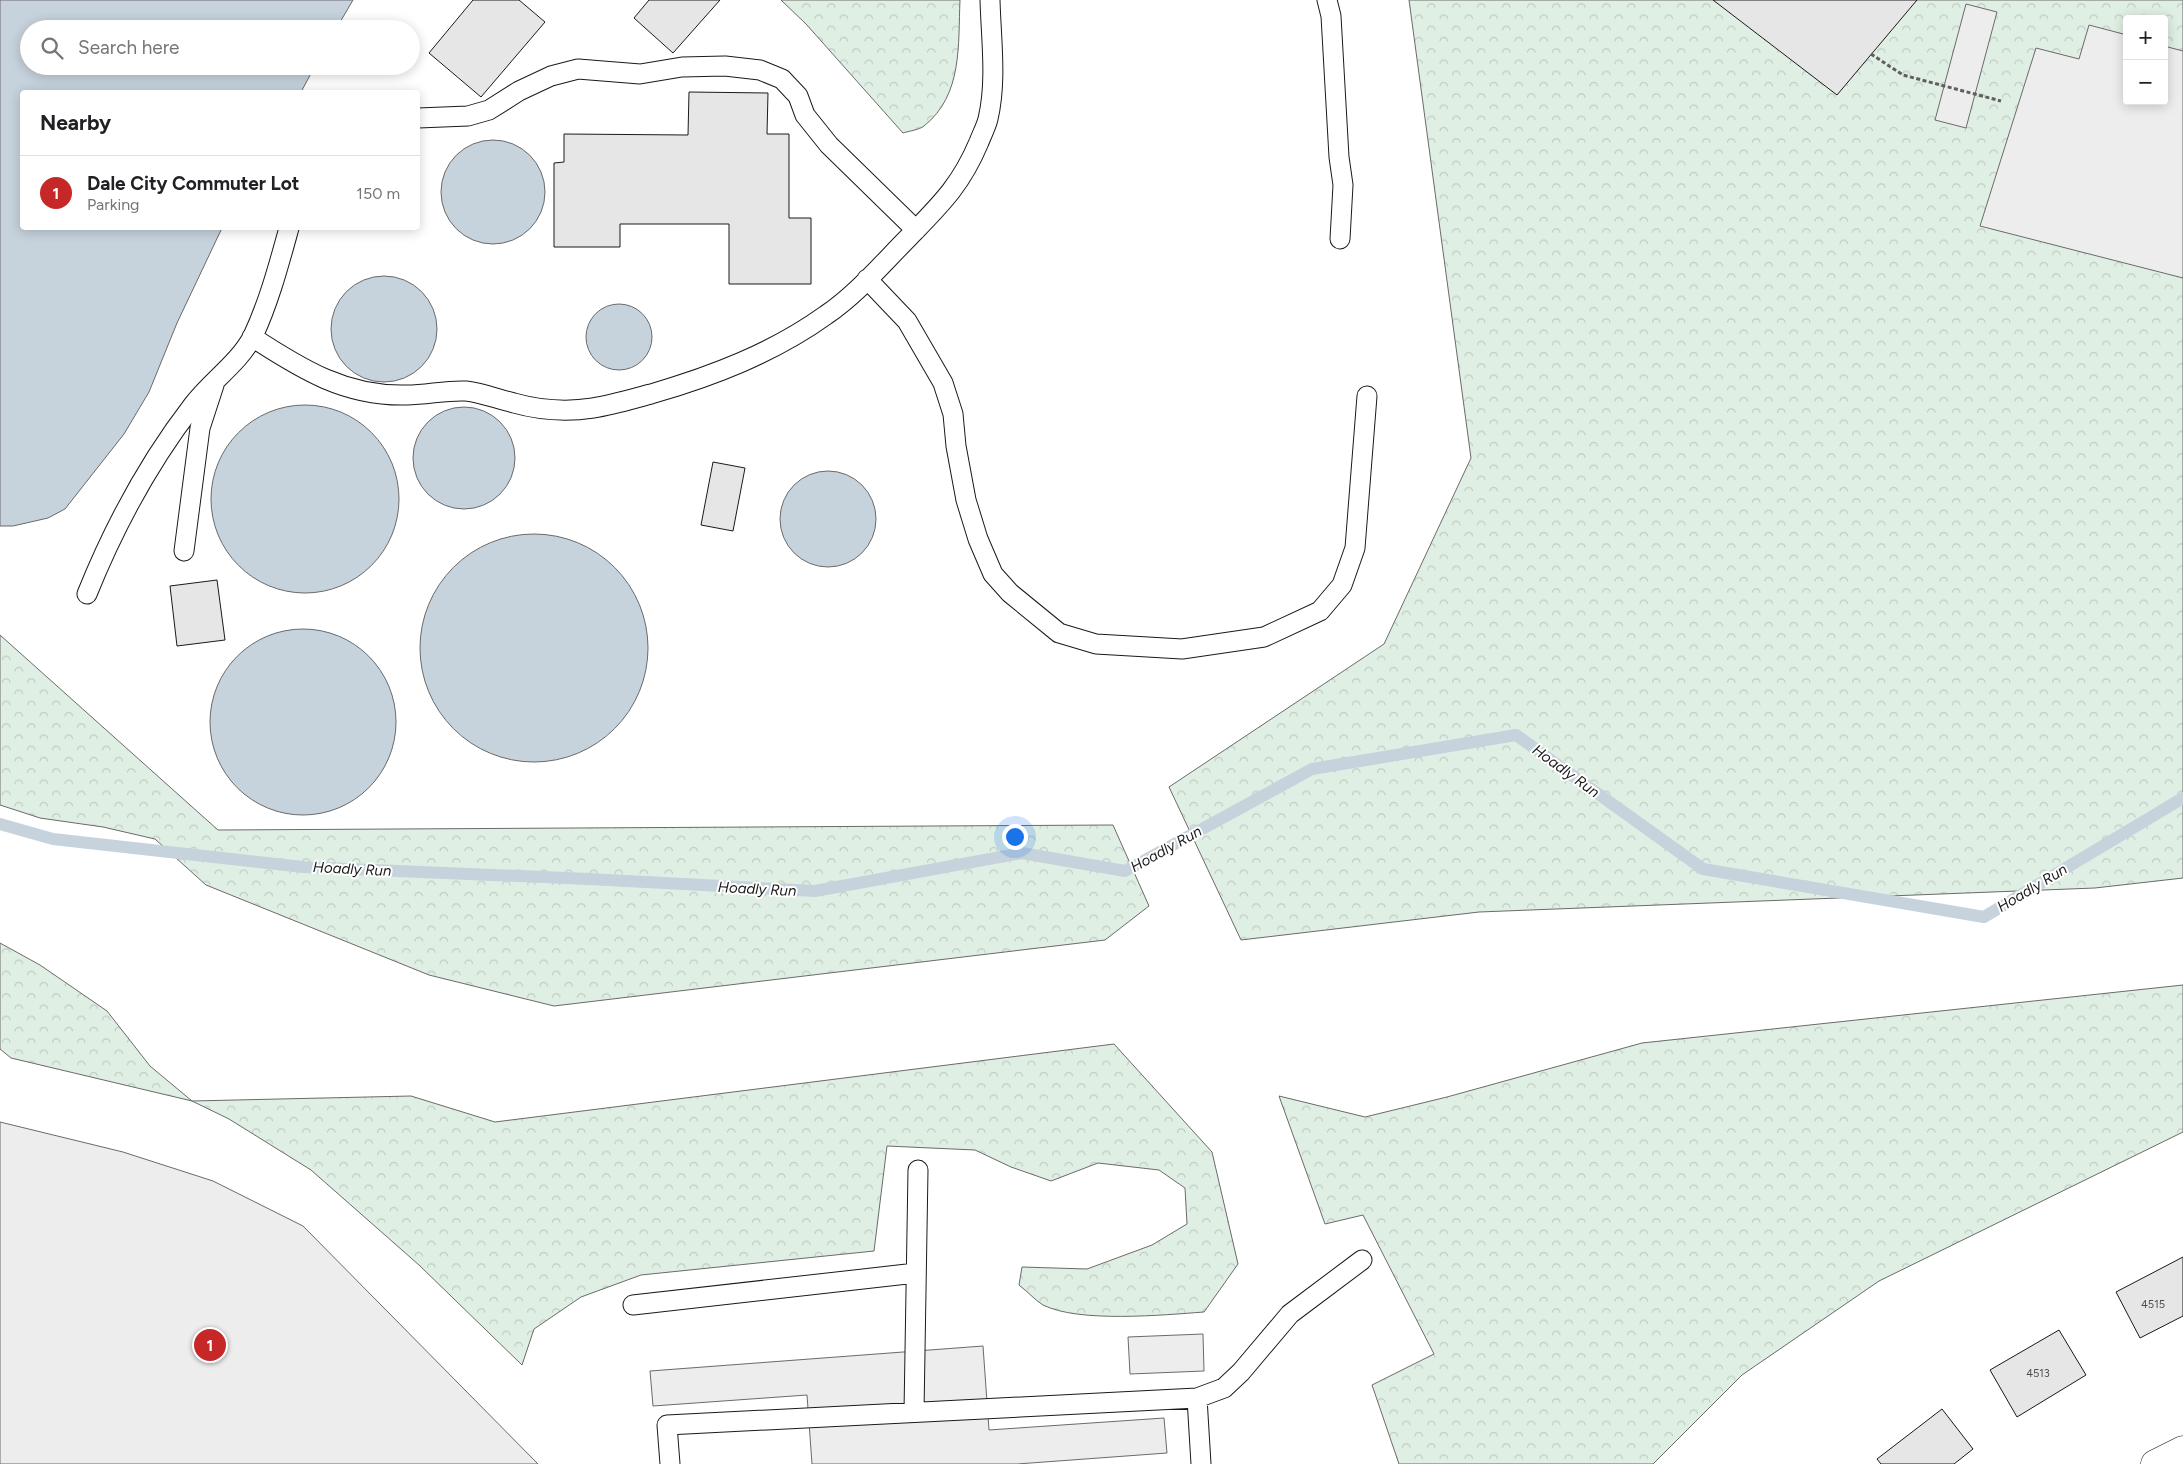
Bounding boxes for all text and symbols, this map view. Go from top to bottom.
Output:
map controls [2123,15,2168,105]
button: + [2123,15,2168,60]
search box [20,20,420,75]
icon: search [38,34,66,62]
text: Search here [78,36,180,59]
button: − [2123,60,2168,105]
text: Nearby [40,110,111,135]
text: Dale City Commuter Lot [87,172,299,195]
text: 1 [53,184,59,203]
text: 150 m [356,184,400,203]
text: Parking [87,195,139,214]
water label: Hoadly Run [1529,741,1603,801]
water label: Hoadly Run [1127,822,1205,876]
your location [1002,824,1028,850]
water label: Hoadly Run [312,858,392,880]
water label: Hoadly Run [1994,860,2070,916]
water label: Hoadly Run [717,878,797,900]
house number: 4515 [2141,1298,2165,1311]
pin: 1 [194,1326,226,1364]
house number: 4513 [2026,1367,2050,1380]

